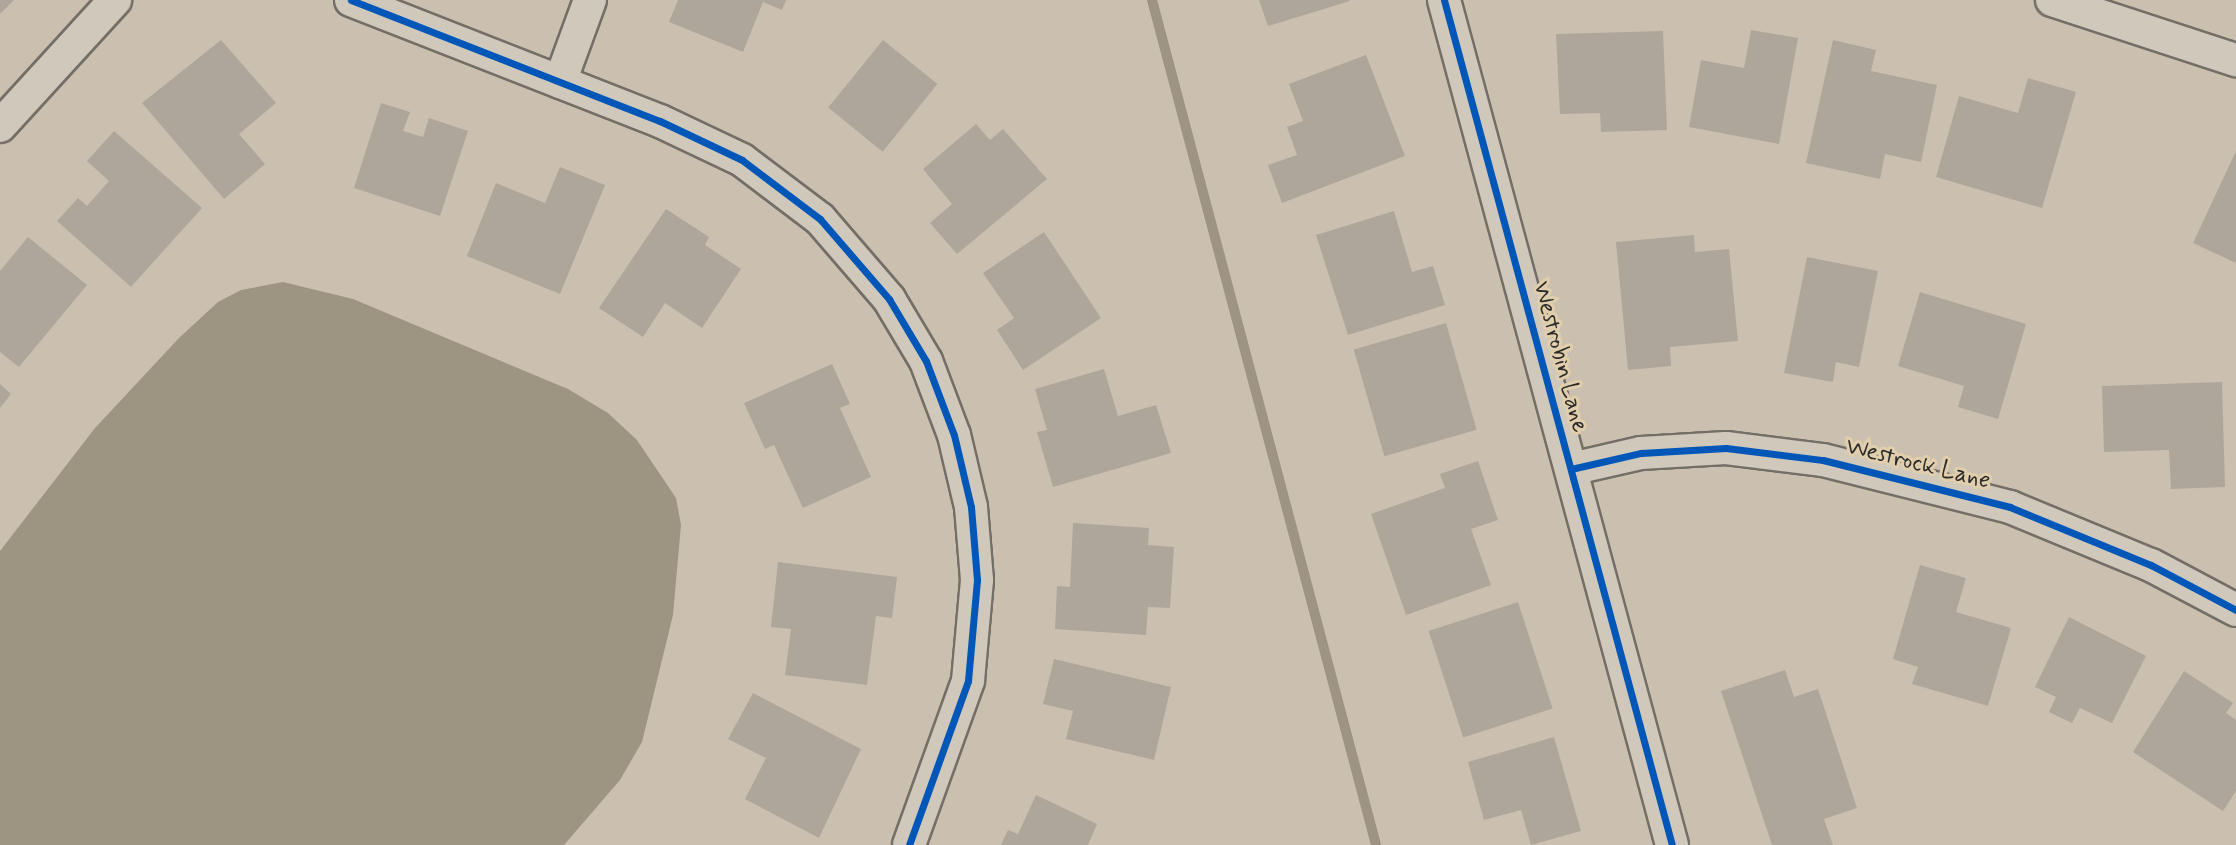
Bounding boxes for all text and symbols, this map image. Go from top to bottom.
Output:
street label: Westrobin Lane [1526,277,1594,437]
street label: Westrock Lane [1842,432,1994,496]

